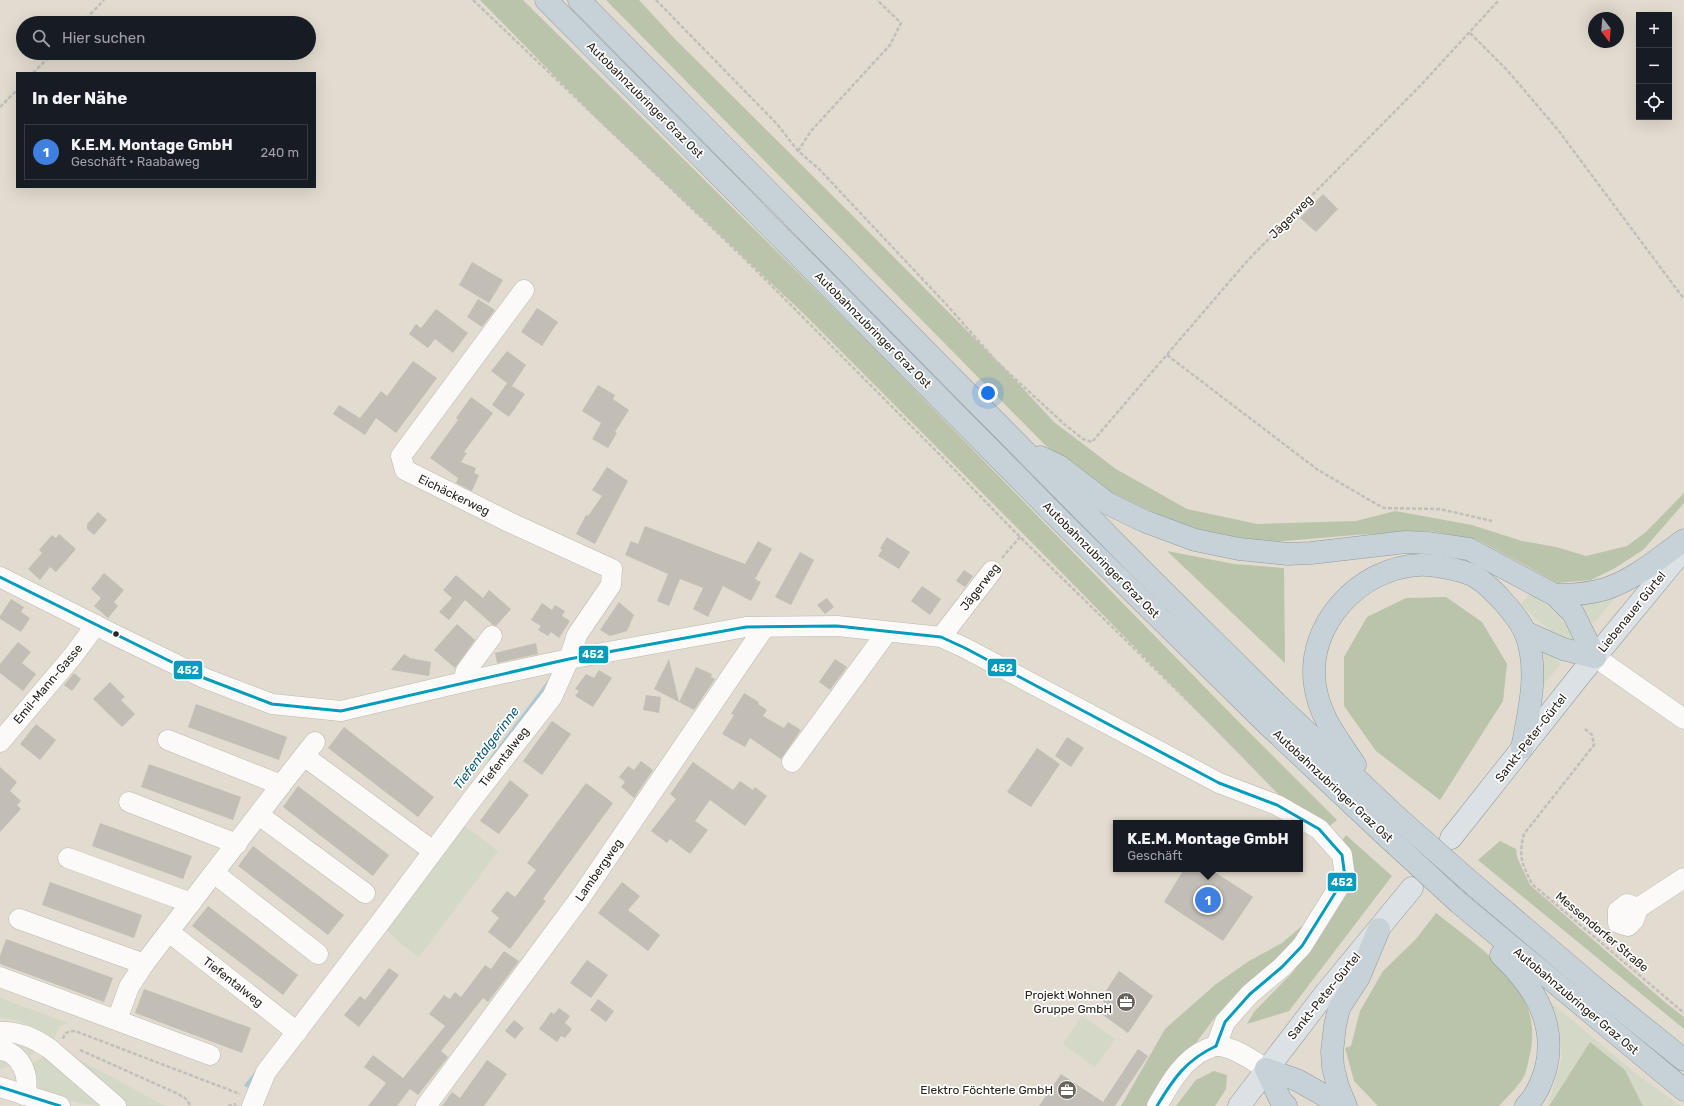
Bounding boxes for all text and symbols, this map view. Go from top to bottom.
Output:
north arrow [1588,12,1624,48]
map controls [1636,12,1672,120]
button: + [1636,12,1672,48]
search box [16,16,316,60]
icon: search [30,27,52,49]
text: Hier suchen [62,29,145,47]
street label: Autobahnzubringer Graz Ost [584,39,706,161]
button: − [1636,48,1672,84]
button: locate [1636,84,1672,120]
text: In der Nähe [32,88,127,108]
text: K.E.M. Montage GmbH [71,136,233,154]
text: 1 [43,145,49,160]
text: 240 m [260,145,299,160]
text: Geschäft · Raabaweg [71,154,200,169]
street label: Jägerweg [1266,192,1316,242]
street label: Autobahnzubringer Graz Ost [812,269,934,391]
your location [978,383,998,403]
street label: Eichäckerweg [416,472,492,518]
street label: Autobahnzubringer Graz Ost [1040,499,1162,621]
street label: Jägerweg [957,561,1003,613]
street label: Liebenauer Gürtel [1595,569,1669,655]
unlabelled marker [111,629,121,639]
street label: Emil-Mann-Gasse [11,641,86,727]
line badge: 452 [578,645,609,664]
text: 452 [582,648,604,661]
line badge: 452 [987,658,1017,677]
line badge: 452 [173,660,203,680]
text: 452 [991,662,1013,675]
text: 452 [177,664,199,677]
street label: Sankt-Peter-Gürtel [1492,691,1570,785]
water label: Tiefentalgerinne [450,704,523,793]
street label: Tiefentalweg [476,724,532,790]
street label: Autobahnzubringer Graz Ost [1270,727,1396,845]
popup [1113,820,1303,872]
text: K.E.M. Montage GmbH [1127,830,1289,848]
street label: Lambergweg [572,836,626,904]
text: Geschäft [1127,848,1182,863]
line badge: 452 [1327,872,1357,892]
text: 452 [1331,876,1353,889]
pin: 1 [1195,885,1221,915]
street label: Messendorfer Straße [1553,889,1651,975]
street label: Autobahnzubringer Graz Ost [1511,945,1642,1058]
street label: Sankt-Peter-Gürtel [1285,950,1363,1042]
street label: Tiefentalweg [200,954,266,1010]
place label: Projekt Wohnen Gruppe GmbH [1025,988,1112,1016]
office icon: Projekt Wohnen Gruppe GmbH [1115,991,1137,1013]
office icon: Elektro Föchterle GmbH [1056,1079,1078,1101]
place label: Elektro Föchterle GmbH [920,1083,1053,1097]

